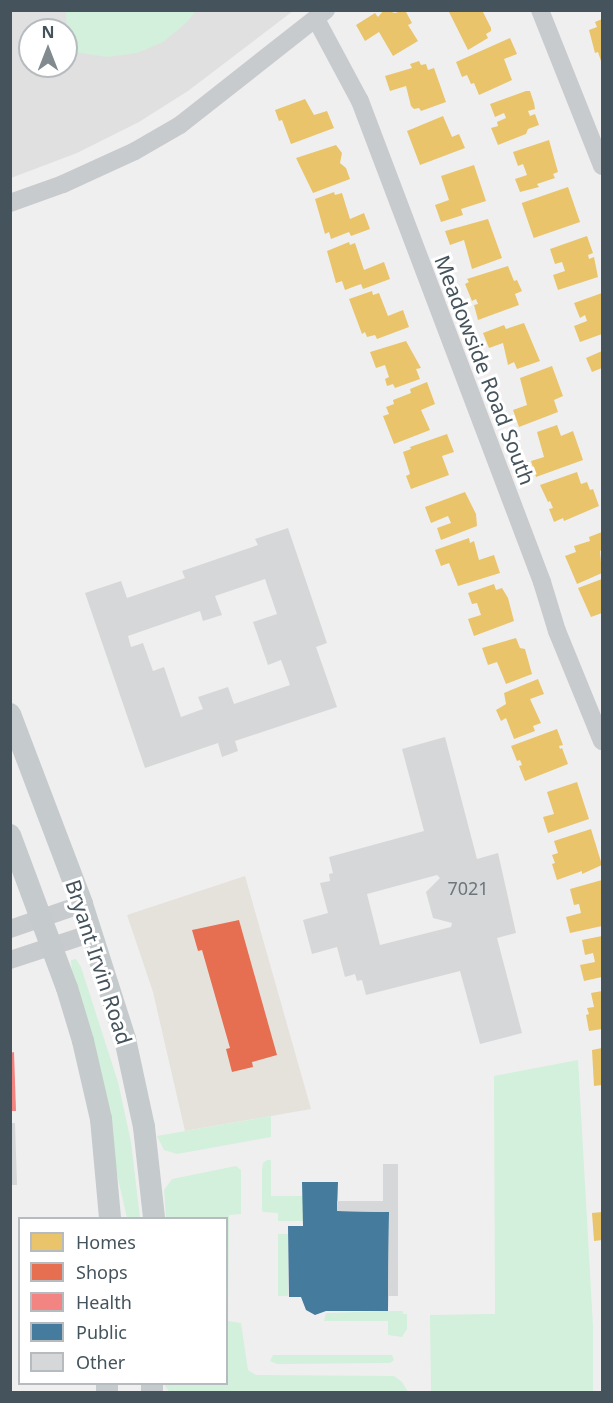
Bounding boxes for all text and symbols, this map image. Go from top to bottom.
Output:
north arrow [18,18,78,78]
text: N [41,21,55,43]
street label: Meadowside Road South [430,252,540,488]
street label: Bryant Irvin Road [61,877,137,1047]
house number: 7021 [447,877,489,899]
legend [18,1217,228,1385]
text: Homes [76,1230,136,1254]
text: Shops [76,1260,128,1284]
text: Health [76,1290,132,1314]
text: Public [76,1320,127,1344]
text: Other [76,1350,125,1374]

